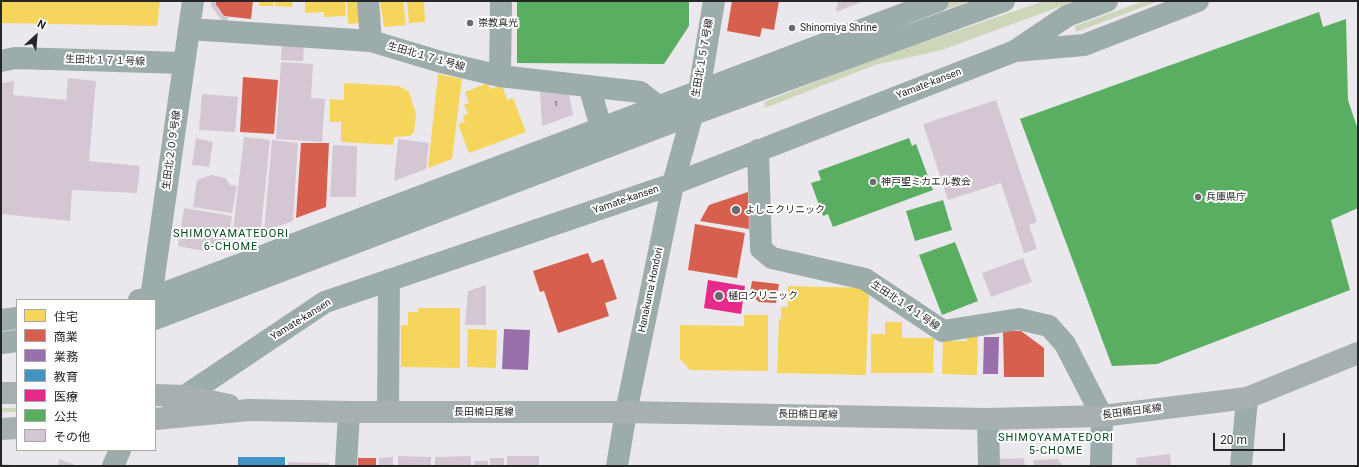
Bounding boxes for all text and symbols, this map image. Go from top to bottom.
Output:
north arrow [16,16,56,56]
text: N [35,17,48,32]
place label: 崇教真光 [478,17,518,29]
marker: 崇教真光 [465,18,475,28]
street label: 生田北１５７号線 [690,18,716,98]
place label: Shinomiya Shrine [800,22,877,34]
marker: Shinomiya Shrine [787,23,797,33]
street label: 生田北１７１号線 [386,40,466,74]
street label: 生田北１７１号線 [65,54,145,68]
street label: Yamate-kansen [895,66,963,102]
house number: 1 [554,99,558,109]
street label: 生田北２０９号線 [160,110,184,190]
place label: 神戸聖ミカエル教会 [881,176,971,188]
marker: 神戸聖ミカエル教会 [868,177,878,187]
street label: Yamate-kansen [592,183,660,217]
place label: 兵庫県庁 [1206,191,1246,203]
marker: 兵庫県庁 [1193,192,1203,202]
marker: よしこクリニック [730,204,742,216]
place label: よしこクリニック [745,204,825,216]
district label: SHIMOYAMATEDORI 6-CHOME [173,227,289,253]
street label: Hanakuma Hondori [636,247,666,333]
street label: 生田北１４１号線 [868,279,942,333]
marker: 樋口クリニック [713,290,725,302]
place label: 樋口クリニック [728,290,798,302]
street label: Yamate-kansen [269,297,333,343]
legend [16,299,156,451]
text: 住宅 [54,310,78,324]
text: 商業 [54,330,78,344]
text: 業務 [54,350,78,364]
text: 教育 [54,370,78,384]
text: 医療 [54,390,78,404]
street label: 長田楠日尾線 [1101,402,1163,422]
street label: 長田楠日尾線 [454,406,514,418]
street label: 長田楠日尾線 [778,408,838,422]
text: 公共 [54,410,78,424]
scale bar [1215,425,1287,451]
text: その他 [54,430,90,444]
district label: SHIMOYAMATEDORI 5-CHOME [998,431,1114,457]
text: 20 m [1220,433,1247,447]

